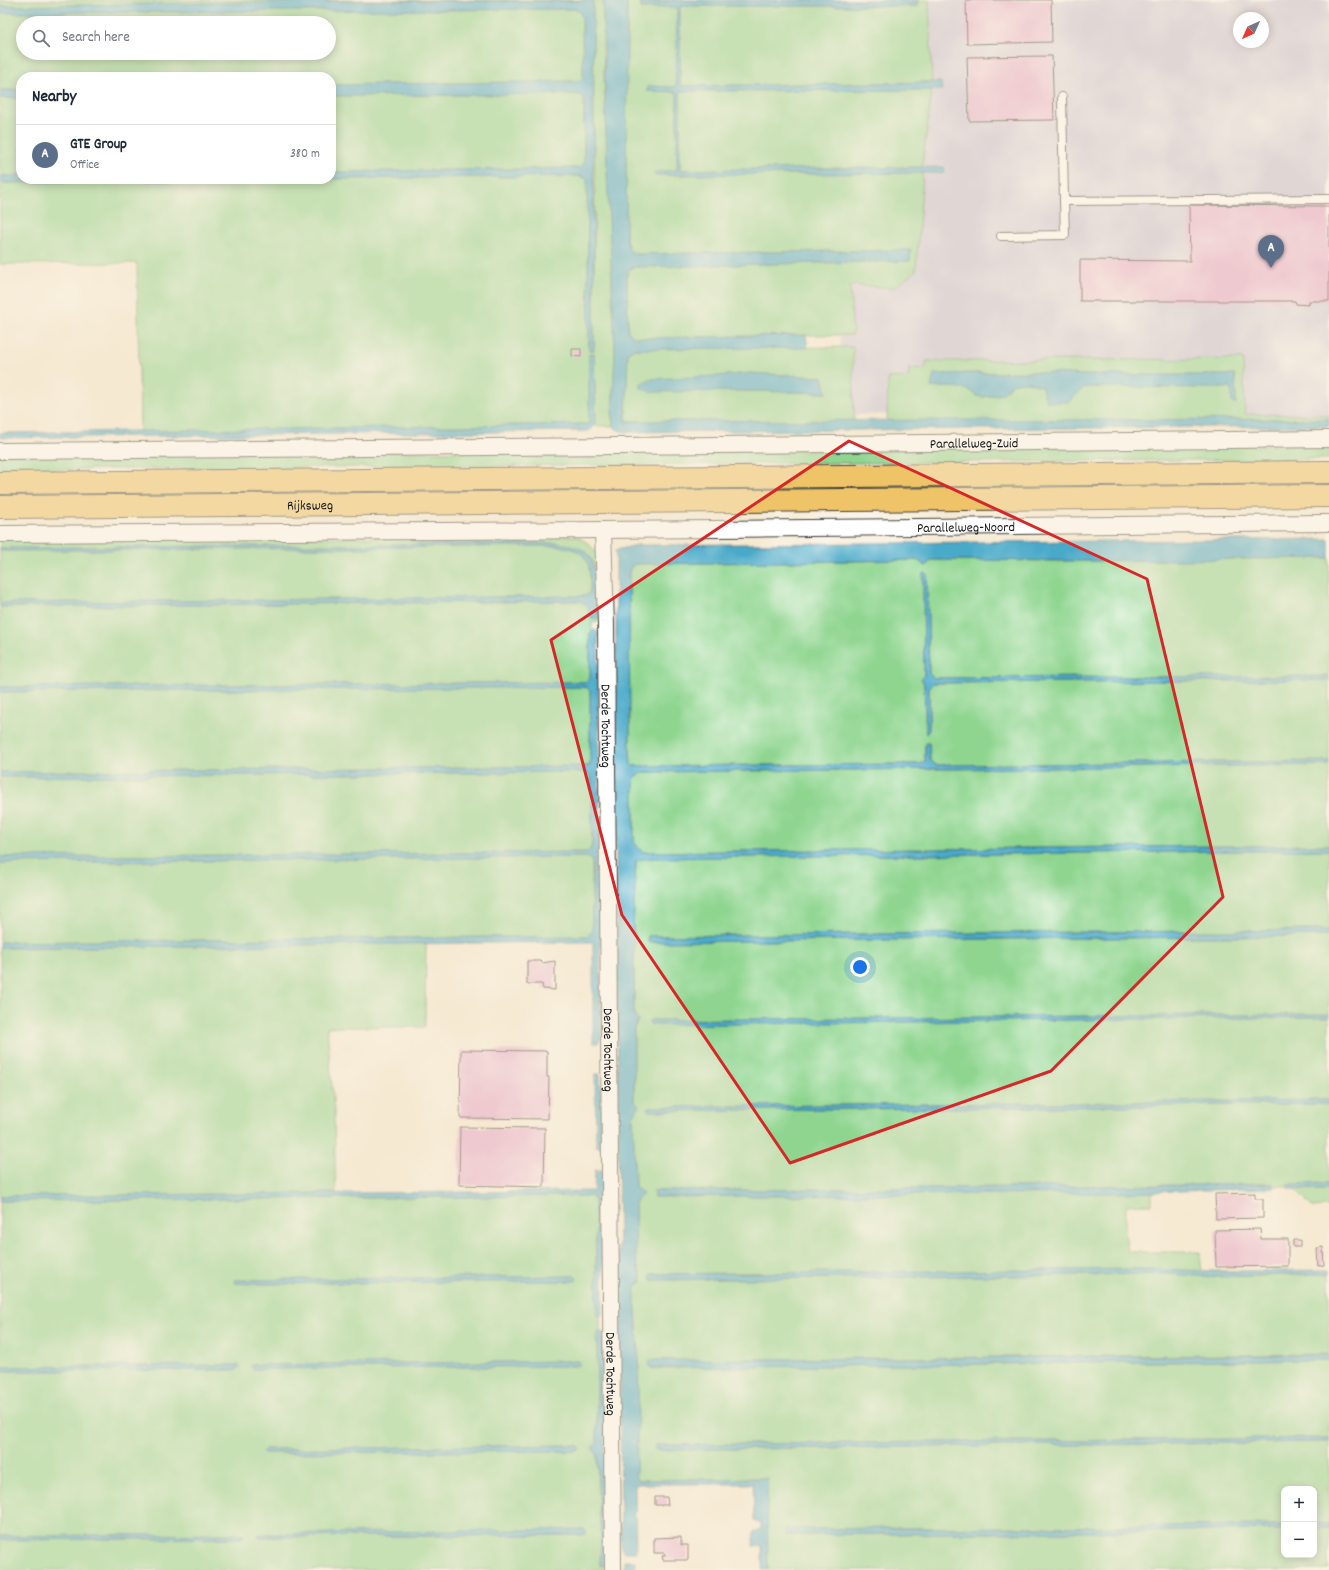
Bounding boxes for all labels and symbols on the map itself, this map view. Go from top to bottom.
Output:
north arrow [1233,12,1269,48]
pin: A [1258,235,1284,268]
street label: Parallelweg-Zuid [930,434,1018,455]
street label: Rijksweg [287,496,333,517]
street label: Parallelweg-Noord [917,518,1015,539]
street label: Derde Tochtweg [594,684,615,768]
your location [850,957,870,977]
street label: Derde Tochtweg [597,1008,617,1092]
street label: Derde Tochtweg [599,1332,620,1416]

